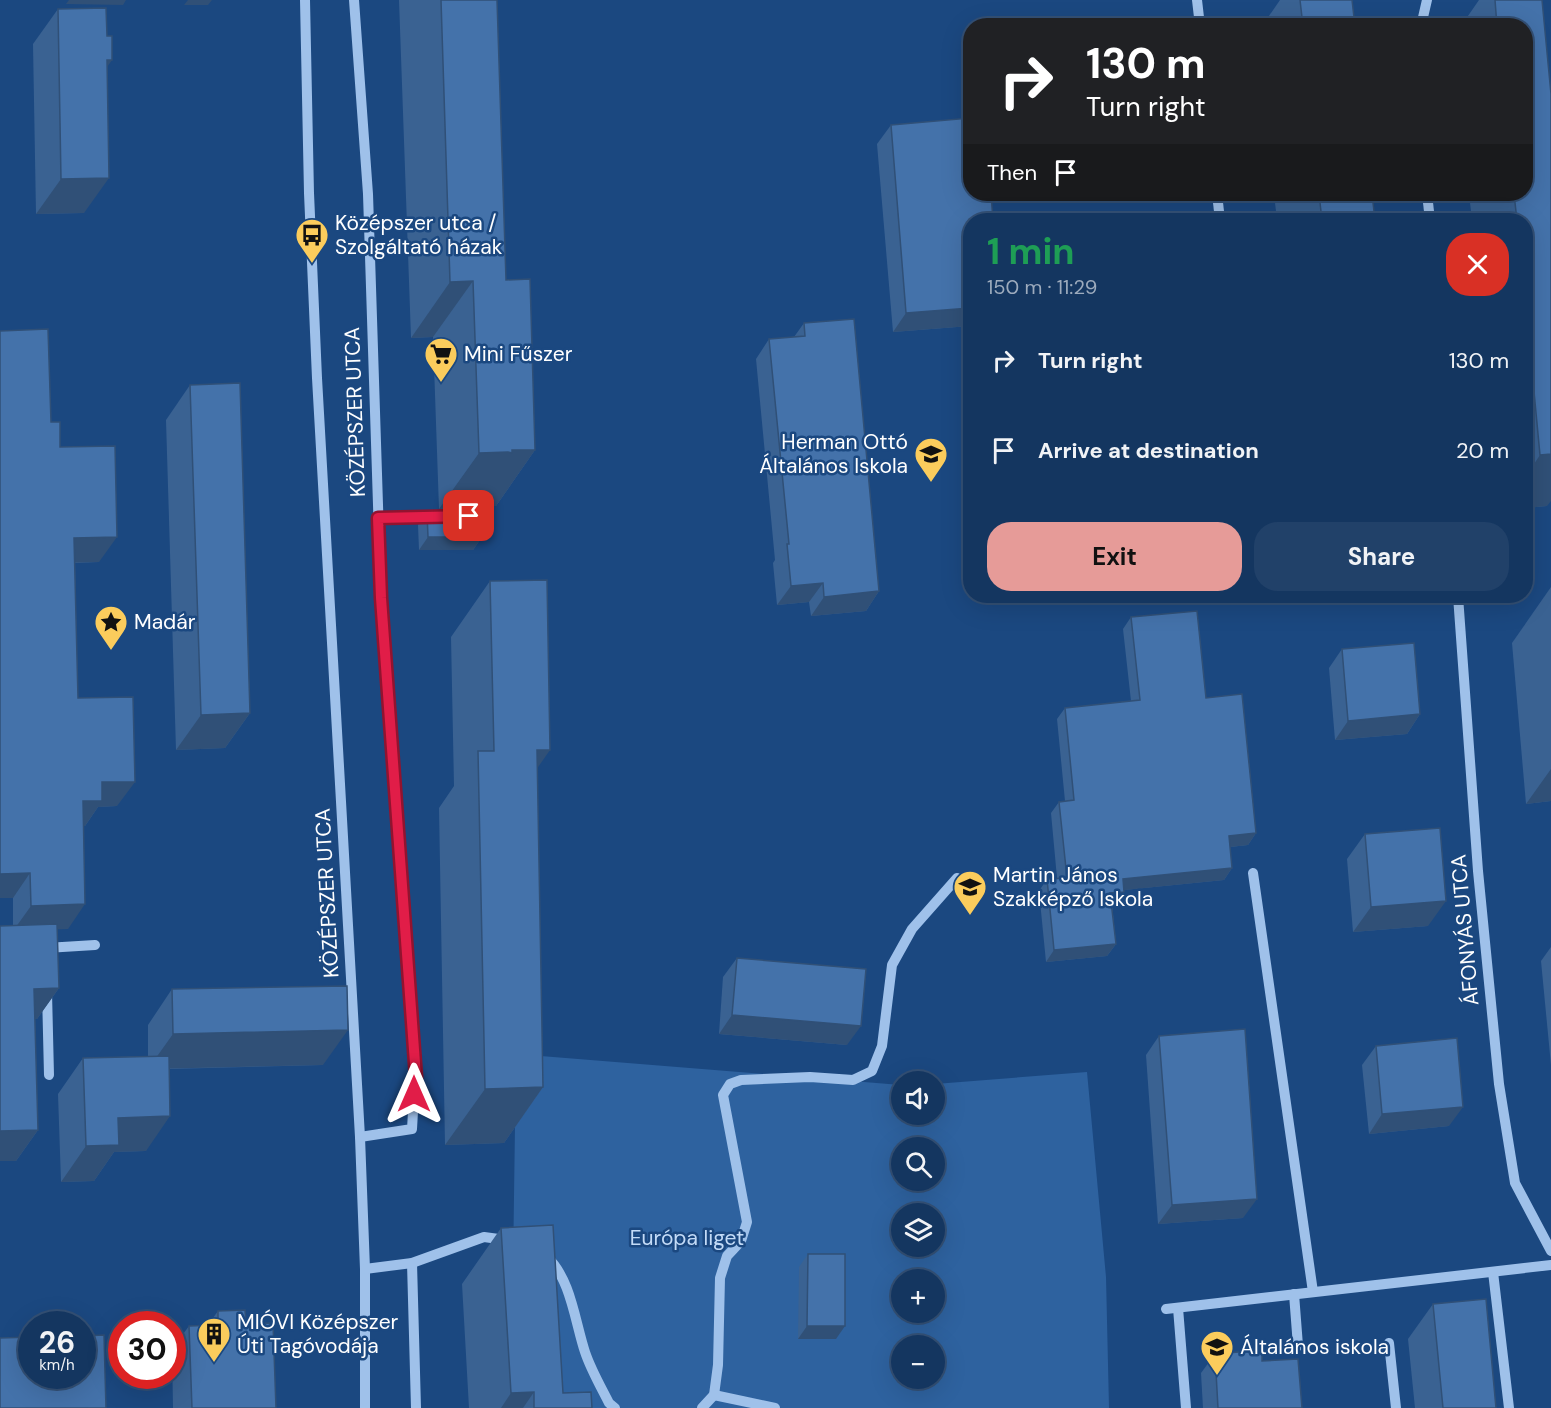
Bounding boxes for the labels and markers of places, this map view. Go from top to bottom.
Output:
place label: Középszer utca / Szolgáltató házak [335,209,503,261]
bus stop icon: Középszer utca / Szolgáltató házak [294,217,330,264]
supermarket icon: Mini Fűszer [423,336,459,383]
place label: Mini Fűszer [464,340,573,368]
place label: Herman Ottó Általános Iskola [759,428,908,480]
school or university icon: Herman Ottó Általános Iskola [913,436,949,483]
pin [443,490,494,541]
place icon: Madár [93,604,129,651]
place label: Madár [134,608,196,636]
place label: Martin János Szakképző Iskola [993,861,1153,913]
school or university icon: Martin János Szakképző Iskola [952,869,988,916]
place label: MIÓVI Középszer Úti Tagóvodája [237,1308,399,1360]
building icon: MIÓVI Középszer Úti Tagóvodája [196,1316,232,1363]
school or university icon: Általános iskola [1199,1329,1235,1376]
place label: Általános iskola [1240,1333,1389,1361]

